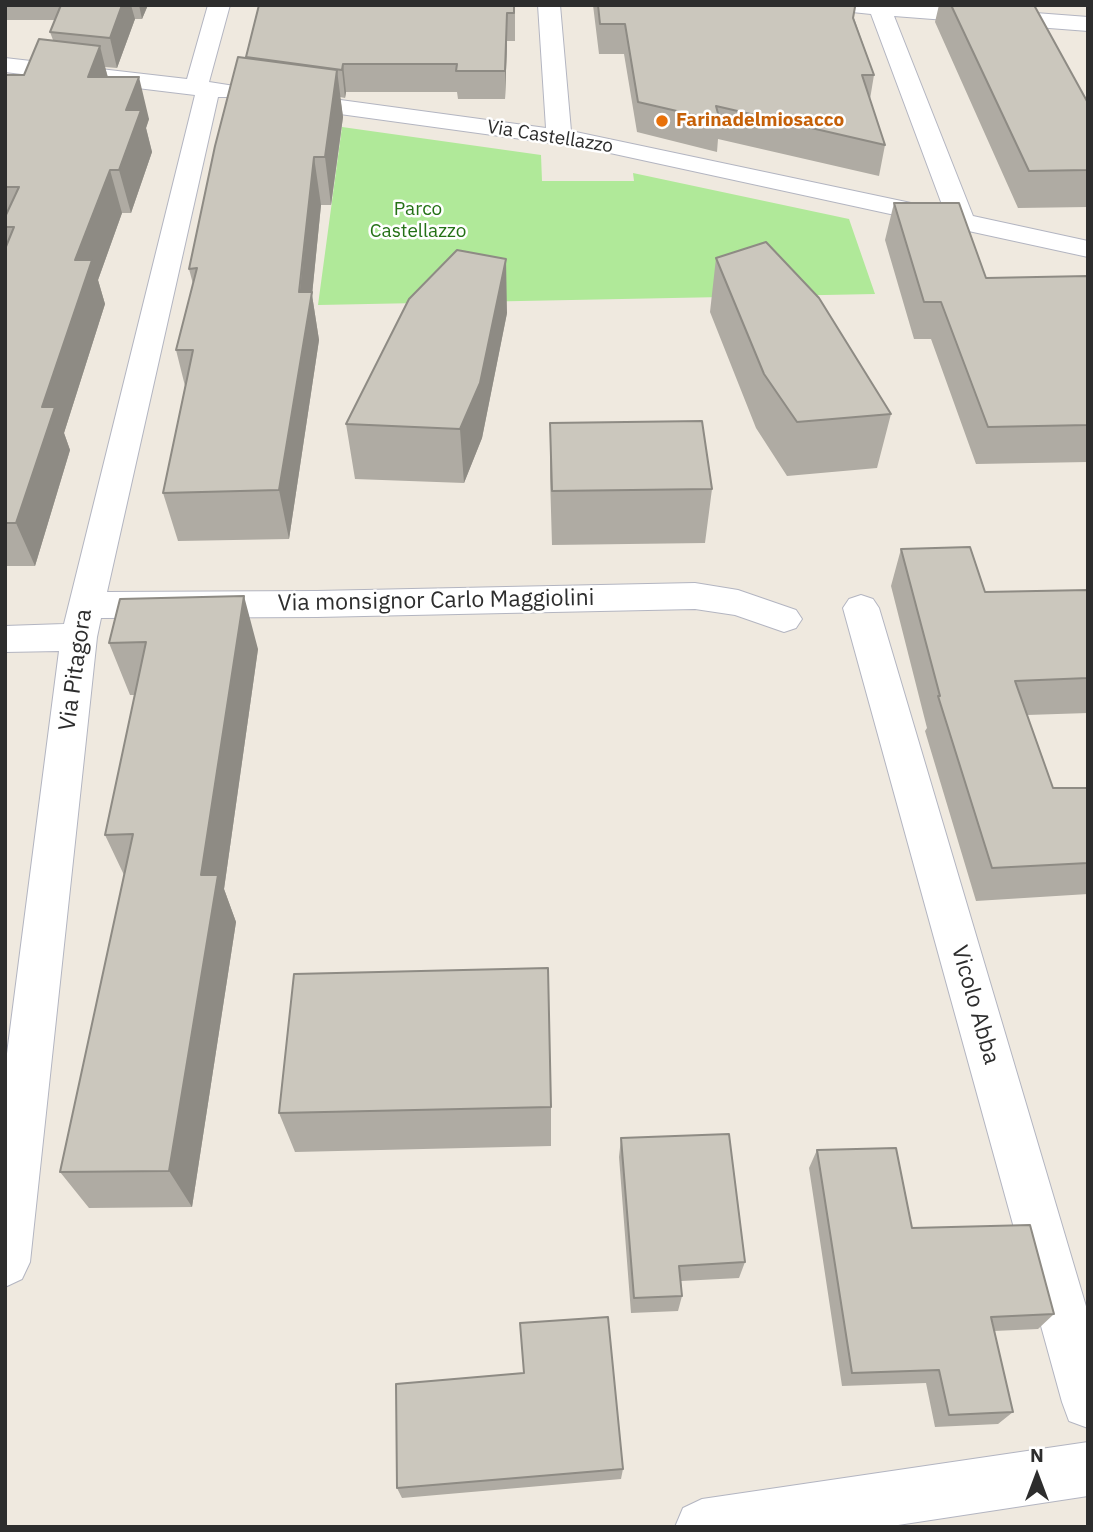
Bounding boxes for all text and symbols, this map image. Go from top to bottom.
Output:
place label: Farinadelmiosacco [676,110,844,132]
marker: Farinadelmiosacco [654,113,670,129]
street label: Via Castellazzo [485,116,615,158]
park label: Parco Castellazzo [370,199,466,243]
street label: Via monsignor Carlo Maggiolini [277,584,595,618]
street label: Via Pitagora [54,607,98,733]
street label: Vicolo Abba [945,942,1005,1068]
north arrow [1002,1441,1072,1511]
text: N [1030,1443,1044,1467]

